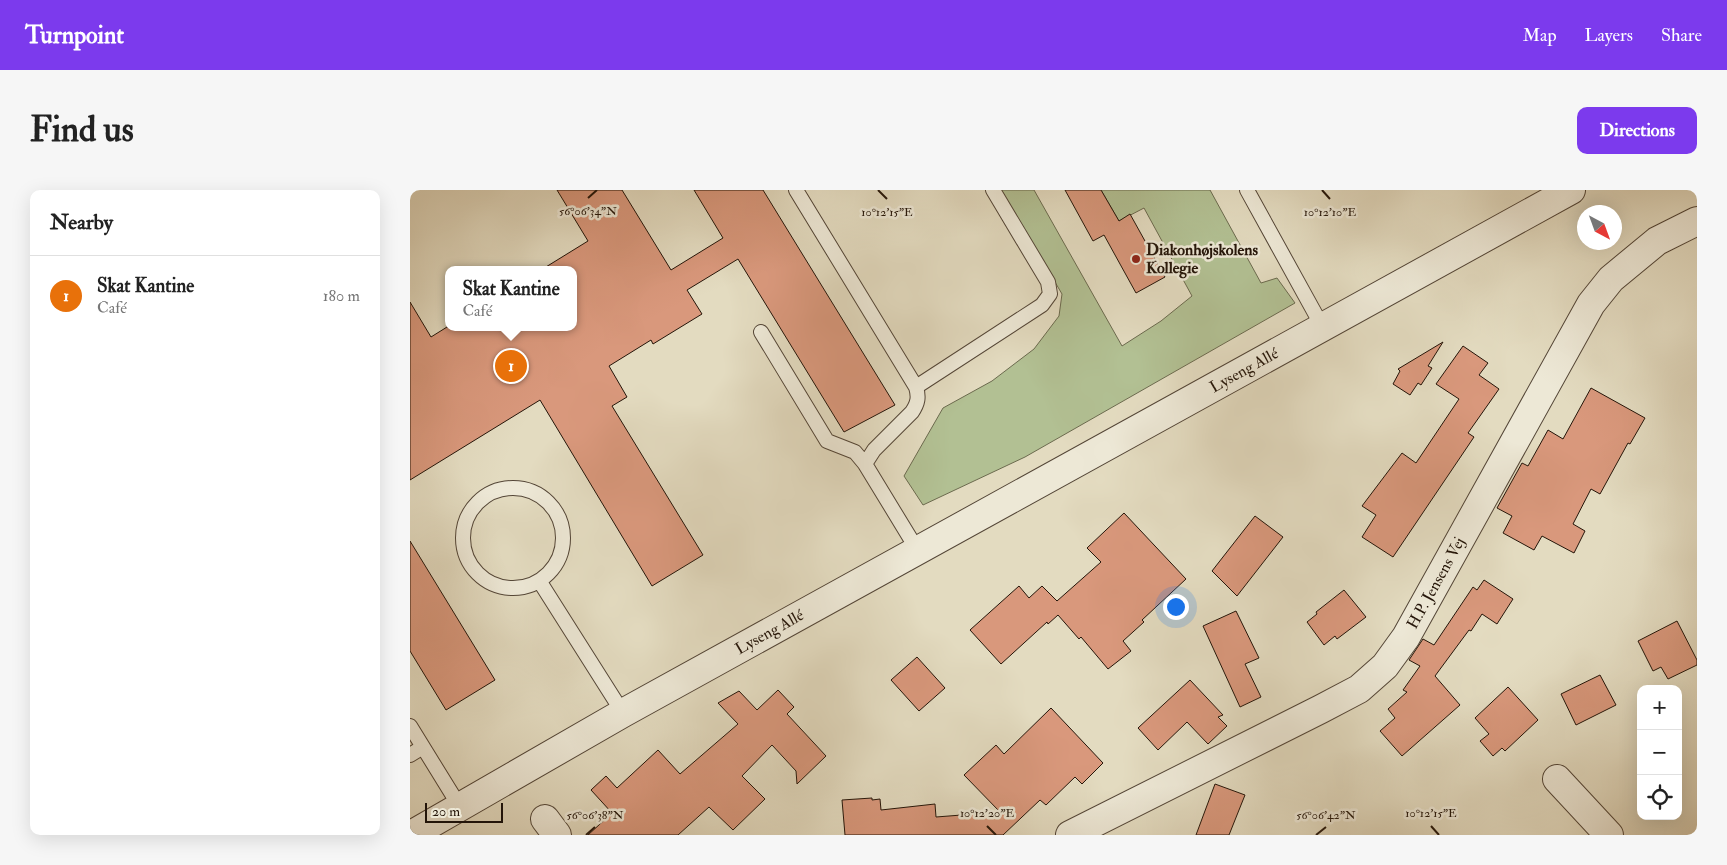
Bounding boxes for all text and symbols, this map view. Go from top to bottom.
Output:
text: Turnpoint [25,20,124,51]
text: Map [1523,24,1557,47]
text: Layers [1585,24,1633,47]
text: Share [1661,24,1702,47]
button: Directions [1577,107,1697,154]
text: Find us [30,108,134,152]
text: 56°06'34"N [559,204,617,219]
text: 10°12'15"E [861,205,913,220]
text: 10°12'10"E [1304,205,1356,220]
north arrow [1577,205,1622,250]
text: Nearby [50,209,113,236]
place label: Diakonhøjskolens Kollegie [1146,240,1258,279]
marker: Diakonhøjskolens Kollegie [1130,253,1142,265]
popup [445,266,577,331]
text: Skat Kantine [97,274,194,298]
text: Skat Kantine [462,277,560,301]
text: 1 [63,286,69,306]
text: 180 m [323,286,360,306]
text: Café [97,298,127,318]
text: Café [462,301,492,321]
street label: Lyseng Allé [1206,343,1282,397]
pin: 1 [495,347,527,385]
street label: H.P. Jensens Vej [1402,534,1469,633]
your location [1163,594,1189,620]
street label: Lyseng Allé [732,605,808,659]
map controls [1637,685,1682,820]
button: + [1637,685,1682,730]
button: − [1637,730,1682,775]
button: locate [1637,775,1682,820]
scale bar [425,800,502,823]
text: 20 m [432,803,460,820]
text: 10°12'20"E [960,806,1014,821]
text: 10°12'15"E [1405,806,1457,821]
text: 56°06'38"N [566,808,624,823]
text: 56°06'42"N [1296,808,1356,823]

